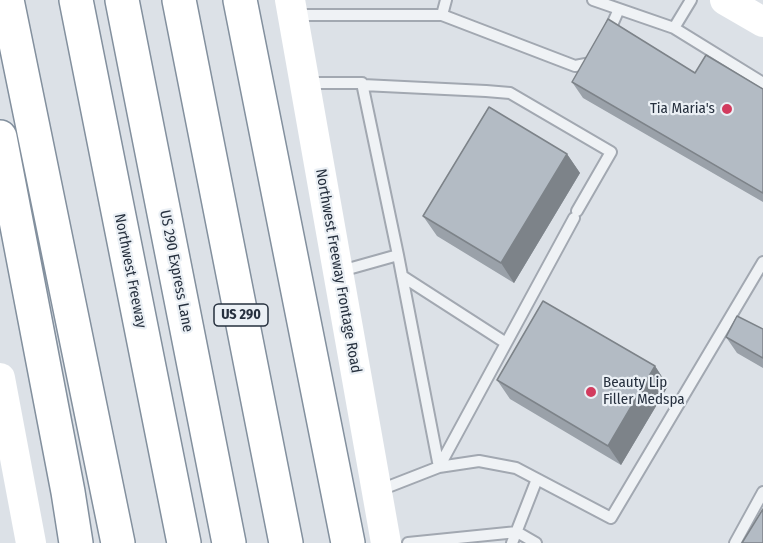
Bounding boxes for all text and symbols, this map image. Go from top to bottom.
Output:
place label: Tia Maria's [650,100,715,118]
marker: Tia Maria's [720,102,734,116]
street label: Northwest Freeway Frontage Road [311,167,365,375]
street label: US 290 Express Lane [155,208,197,334]
street label: Northwest Freeway [110,212,150,330]
road number: US 290 [214,304,268,326]
place label: Beauty Lip Filler Medspa [603,374,685,409]
marker: Beauty Lip Filler Medspa [584,385,598,399]

